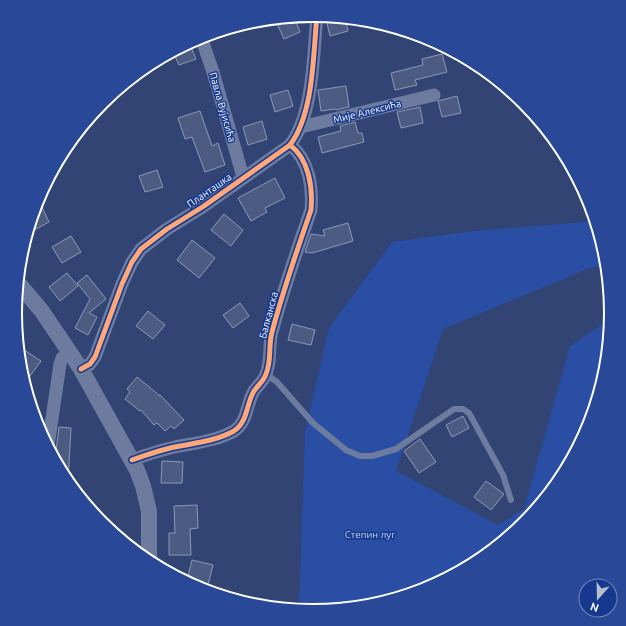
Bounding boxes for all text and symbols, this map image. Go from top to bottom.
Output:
street label: Павла Вујисића [207,71,238,143]
street label: Мије Алексића [332,98,402,125]
street label: Планташка [185,171,234,210]
street label: Балканска [257,290,280,340]
park label: Степин луг [345,529,395,540]
north arrow [578,578,618,618]
text: N [589,600,600,614]

